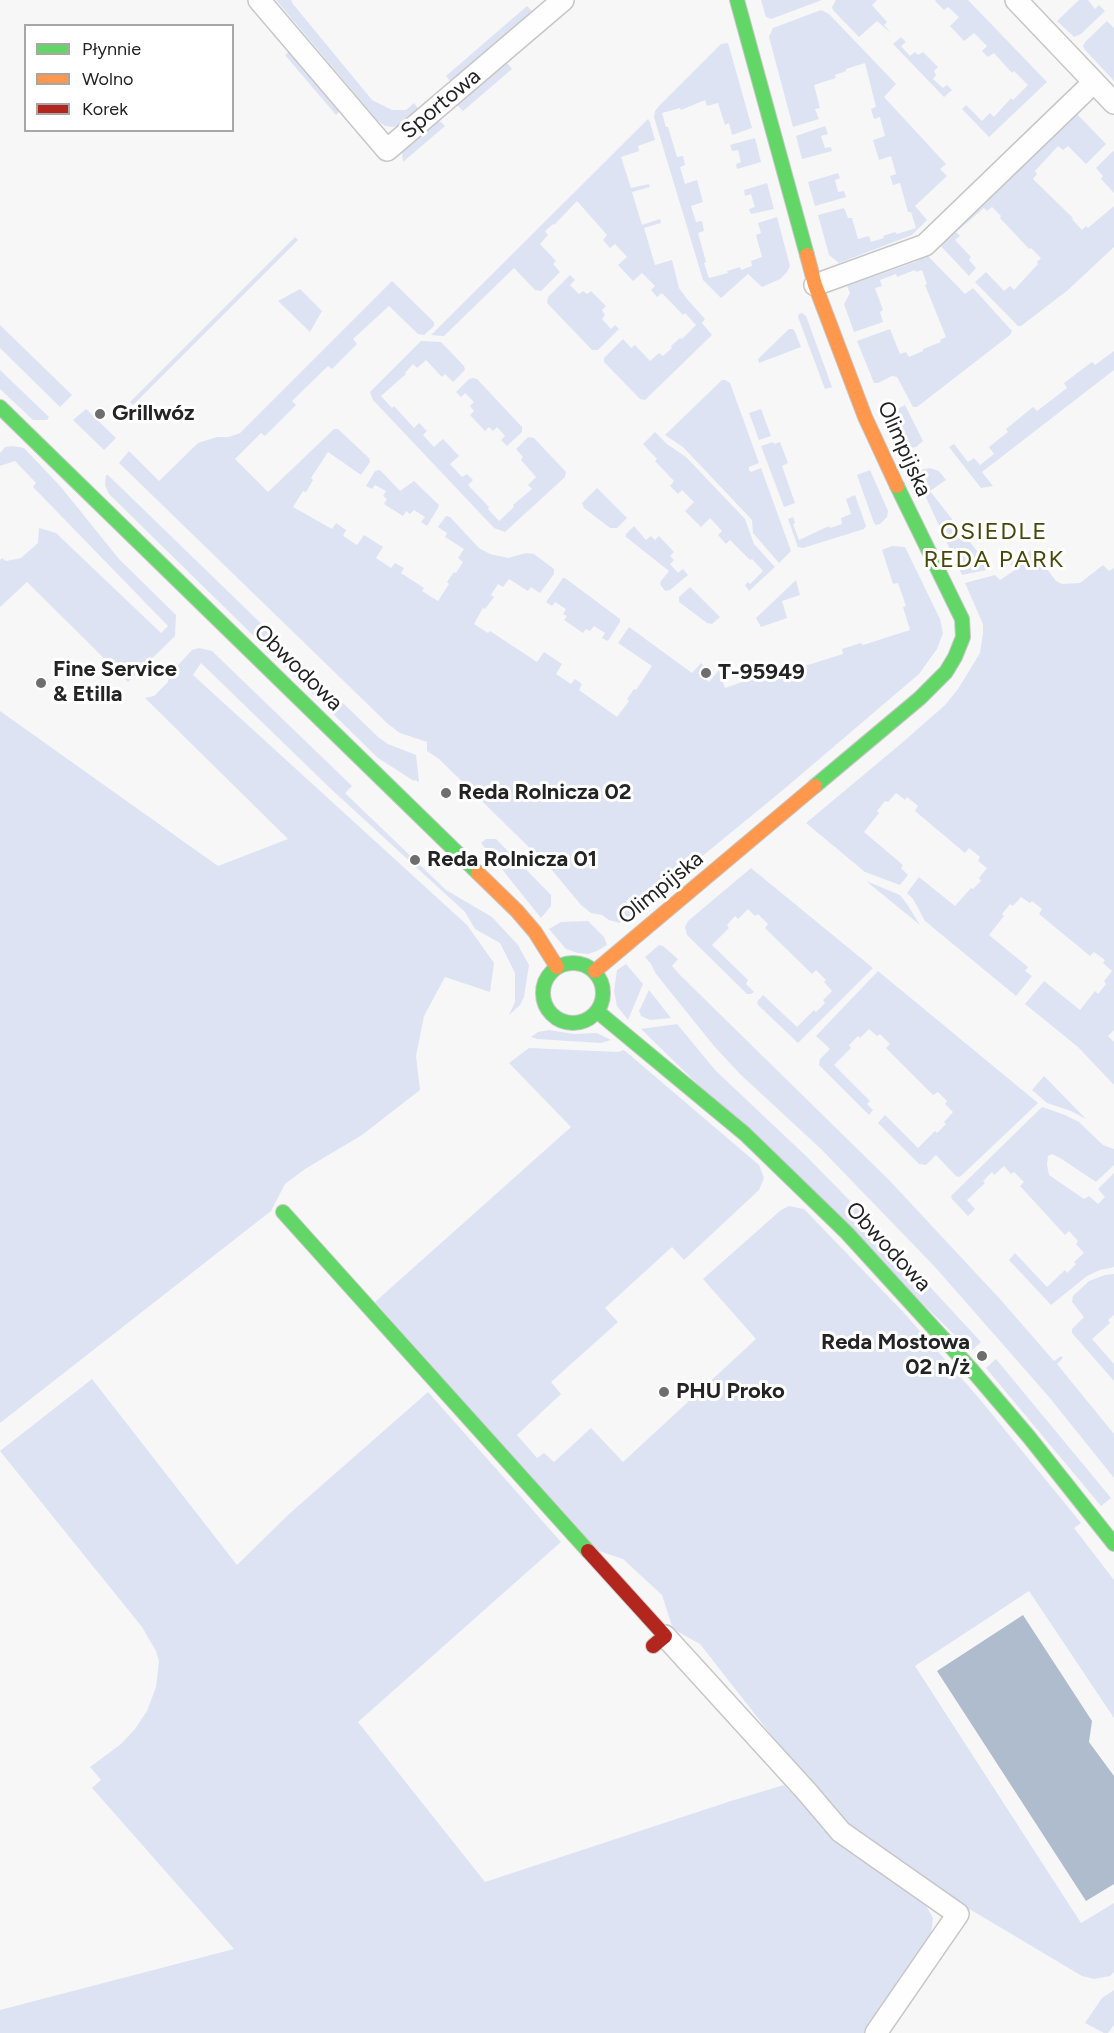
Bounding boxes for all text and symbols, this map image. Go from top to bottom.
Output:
legend [24,24,234,132]
text: Płynnie [82,38,141,60]
street label: Sportowa [396,63,486,145]
text: Wolno [82,68,133,90]
text: Korek [82,98,128,120]
street label: Olimpijska [871,397,937,501]
place label: Grillwóz [112,401,195,427]
marker: Grillwóz [93,407,107,421]
district label: OSIEDLE REDA PARK [923,518,1065,574]
street label: Obwodowa [248,619,348,717]
place label: Fine Service & Etilla [53,657,177,708]
place label: T-95949 [718,660,805,686]
marker: T-95949 [699,666,713,680]
marker: Fine Service & Etilla [34,676,48,690]
place label: Reda Rolnicza 02 [458,780,632,806]
marker: Reda Rolnicza 02 [439,786,453,800]
street label: Olimpijska [613,846,709,930]
place label: Reda Rolnicza 01 [427,847,597,873]
marker: Reda Rolnicza 01 [408,853,422,867]
street label: Obwodowa [840,1197,936,1297]
place label: Reda Mostowa 02 n/ż [821,1330,970,1382]
marker: Reda Mostowa 02 n/ż [975,1349,989,1363]
place label: PHU Proko [676,1379,785,1405]
marker: PHU Proko [657,1385,671,1399]

